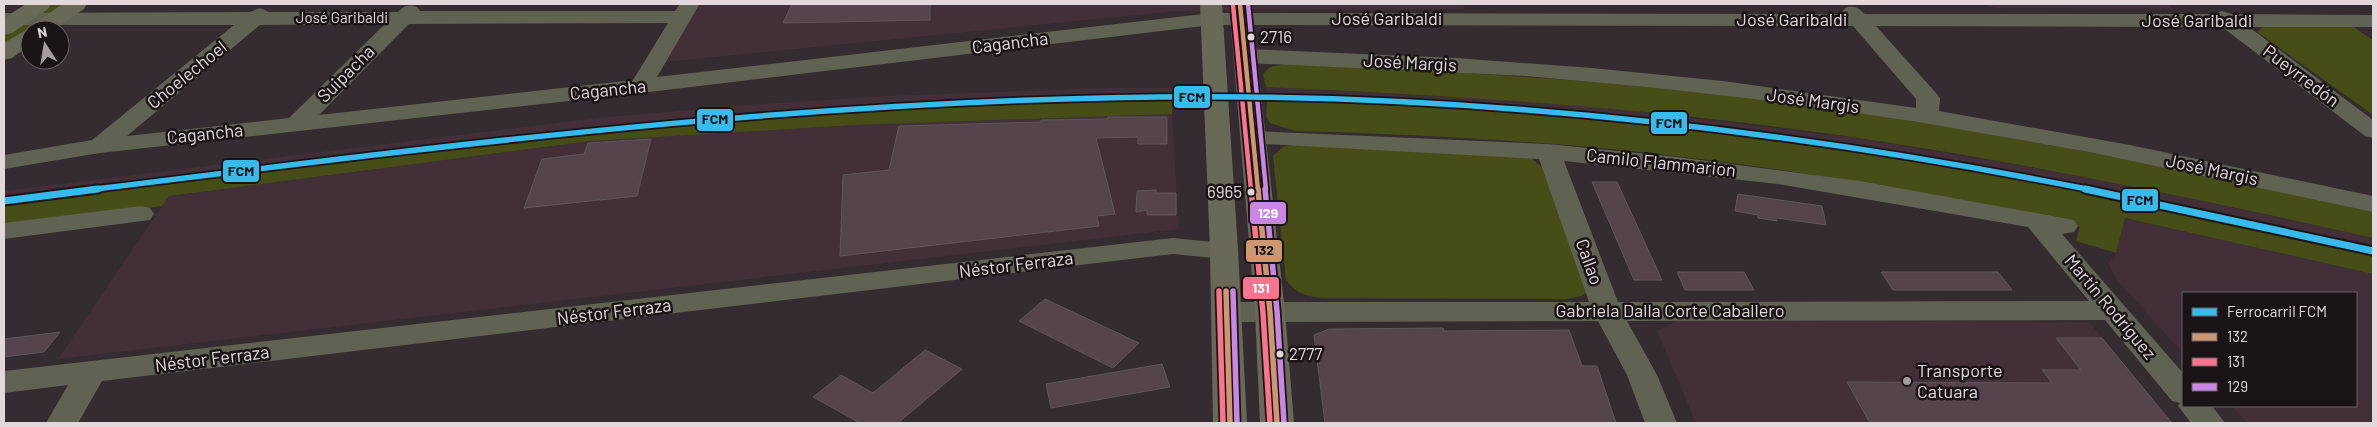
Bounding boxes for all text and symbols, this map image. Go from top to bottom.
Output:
street label: José Garibaldi [1332,7,1442,29]
street label: José Garibaldi [296,8,388,26]
street label: José Garibaldi [1737,8,1847,30]
street label: José Garibaldi [2142,9,2252,31]
north arrow [20,20,70,70]
text: N [36,23,49,41]
street label: Cagancha [970,26,1049,58]
place label: 2716 [1260,26,1292,46]
marker: 2716 [1246,32,1256,42]
street label: Choelechoel [142,35,231,113]
street label: Pueyrredón [2259,39,2344,111]
street label: Suipacha [312,40,379,107]
street label: José Margis [1363,49,1457,75]
street label: Cagancha [569,74,647,104]
street label: José Margis [1765,83,1861,117]
line badge: FCM [1173,85,1211,109]
text: FCM [1179,88,1205,105]
line badge: FCM [696,108,734,132]
text: FCM [702,110,728,127]
line badge: FCM [1650,111,1688,135]
text: FCM [1656,114,1682,131]
street label: Cagancha [166,118,244,148]
street label: Camilo Flammarion [1585,143,1737,181]
street label: José Margis [2164,149,2260,189]
line badge: FCM [222,159,260,183]
text: FCM [228,162,254,179]
place label: 6965 [1207,181,1242,201]
marker: 6965 [1246,187,1256,197]
line badge: FCM [2121,188,2159,212]
text: FCM [2127,191,2153,208]
line badge: 129 [1249,201,1287,225]
text: 129 [1258,204,1278,221]
street label: Callao [1572,236,1608,288]
line badge: 132 [1245,239,1283,263]
text: 132 [1254,241,1274,258]
street label: Néstor Ferraza [957,246,1074,282]
street label: Martín Rodríguez [2060,249,2161,363]
line badge: 131 [1242,276,1280,300]
text: 131 [1252,279,1270,296]
legend [2182,292,2357,407]
street label: Néstor Ferraza [555,293,672,329]
street label: Gabriela Dalla Corte Caballero [1555,299,1785,321]
text: Ferrocarril FCM [2227,302,2327,320]
text: 132 [2227,327,2248,345]
street label: Néstor Ferraza [153,340,270,376]
place label: 2777 [1289,343,1322,363]
marker: 2777 [1275,349,1285,359]
text: 131 [2227,352,2245,370]
place label: Transporte Catuara [1917,359,2003,402]
marker: Transporte Catuara [1901,375,1913,387]
text: 129 [2227,377,2248,395]

